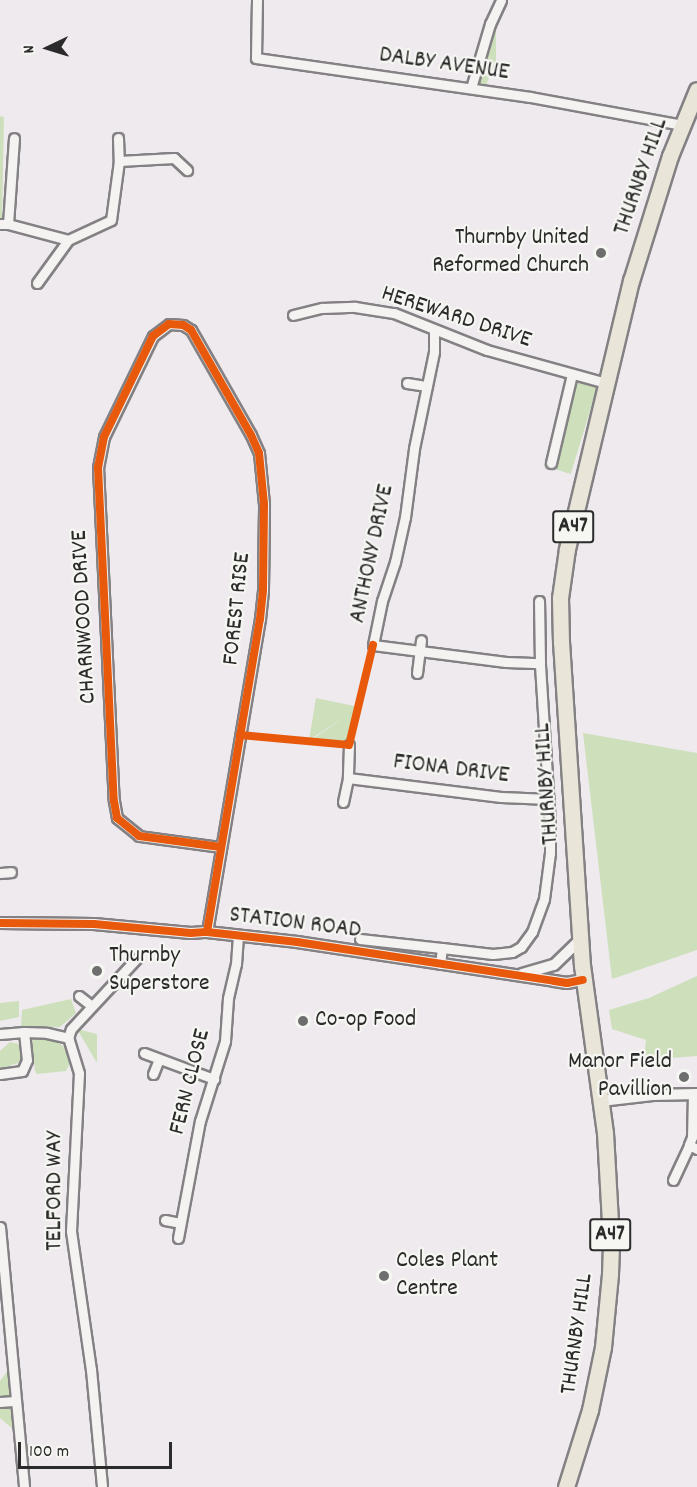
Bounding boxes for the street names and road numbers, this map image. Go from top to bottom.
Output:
street label: DALBY AVENUE [377,42,511,88]
street label: THURNBY HILL [609,115,675,239]
street label: HEREWARD DRIVE [377,280,535,356]
street label: ANTHONY DRIVE [344,482,402,626]
road number: A47 [552,508,594,546]
street label: CHARNWOOD DRIVE [66,529,104,705]
street label: FOREST RISE [218,551,258,667]
street label: THURNBY HILL [529,722,567,846]
street label: FIONA DRIVE [392,749,510,791]
street label: STATION ROAD [228,902,362,946]
street label: FERN CLOSE [164,1026,218,1138]
street label: TELFORD WAY [42,1131,70,1251]
road number: A47 [589,1216,631,1254]
street label: THURNBY HILL [555,1272,601,1396]

